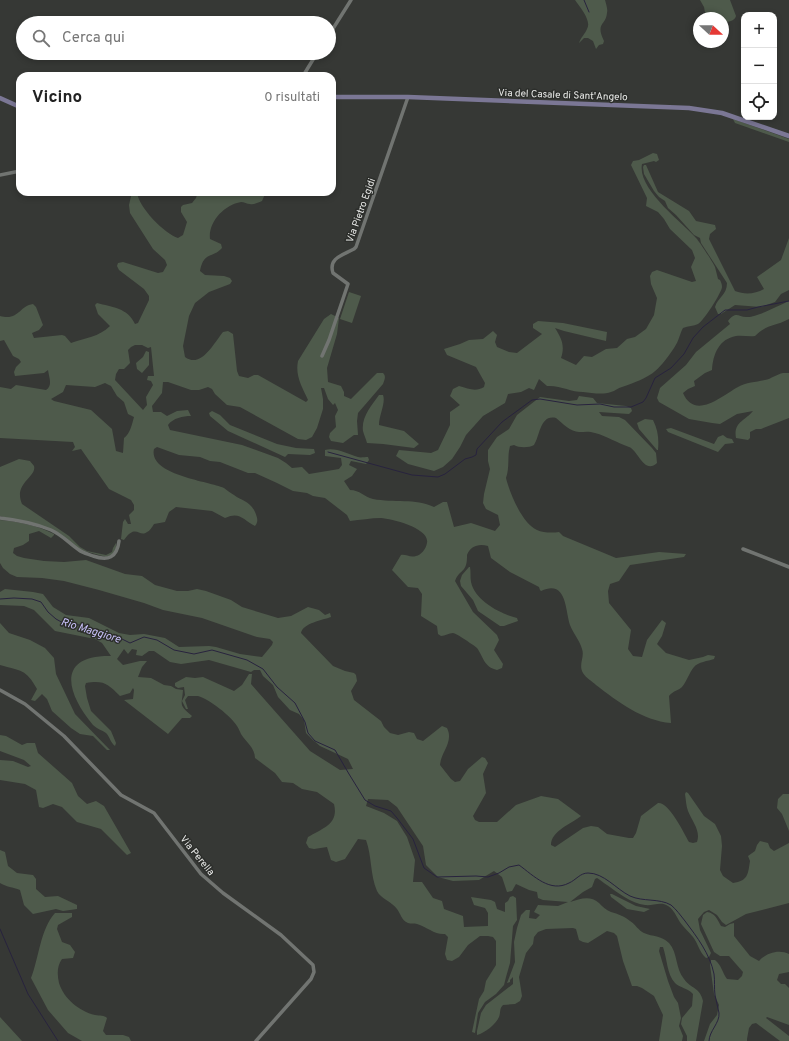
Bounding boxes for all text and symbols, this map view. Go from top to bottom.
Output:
north arrow [693,12,729,48]
map controls [741,12,777,120]
button: + [741,12,777,48]
search box [16,16,336,60]
icon: search [30,27,52,49]
text: Cerca qui [62,29,125,48]
button: − [741,48,777,84]
button: locate [741,84,777,120]
text: Vicino [32,87,82,109]
street label: Via del Casale di Sant'Angelo [498,87,628,104]
text: 0 risultati [264,90,320,106]
street label: Via Pietro Egidi [344,176,379,245]
water label: Rio Maggiore [59,615,123,647]
street label: Via Perella [177,833,217,879]

